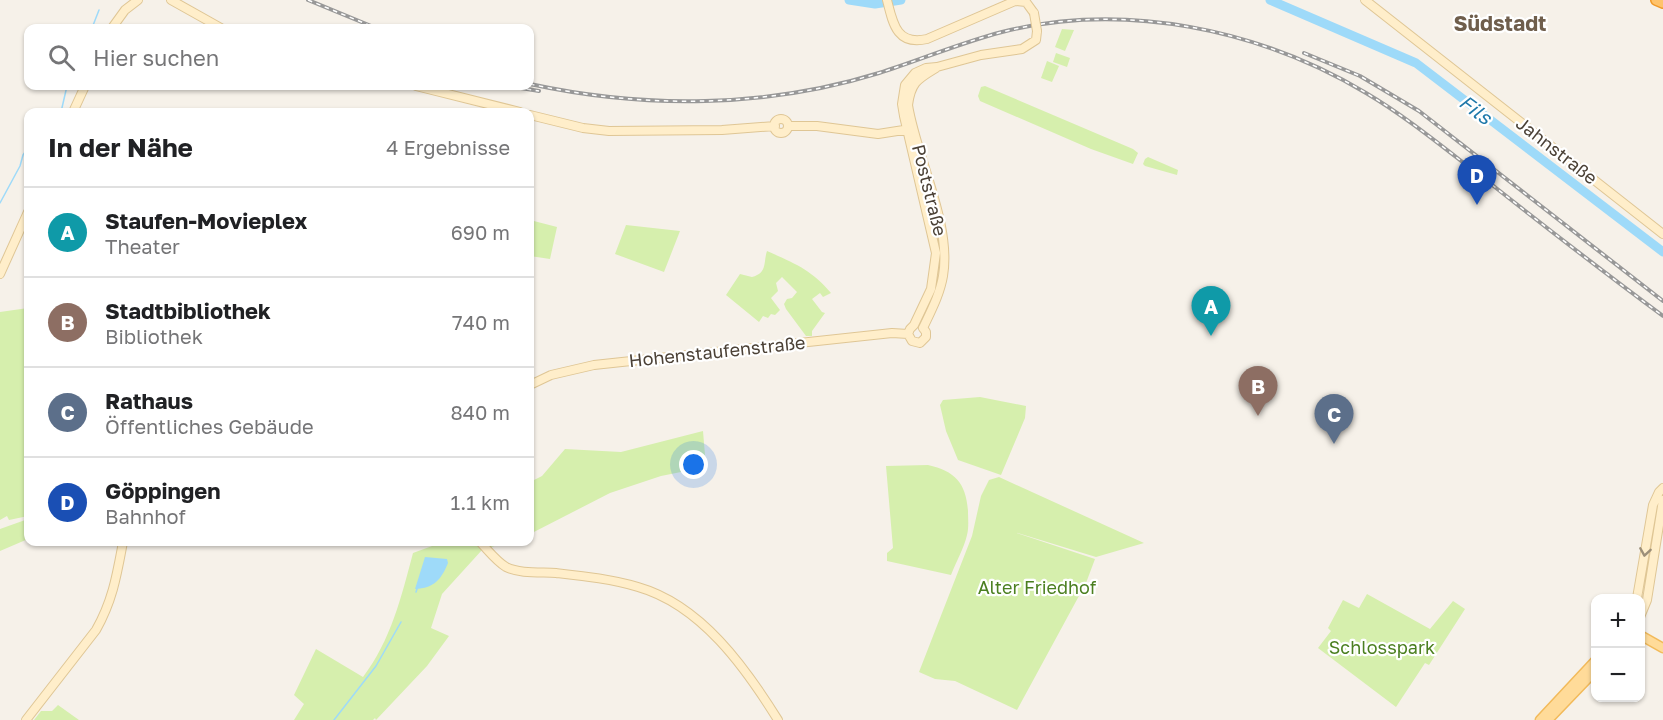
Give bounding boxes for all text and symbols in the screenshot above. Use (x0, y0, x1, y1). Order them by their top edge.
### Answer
district label: Südstadt (1453, 10, 1547, 36)
search box (24, 24, 534, 90)
icon: search (45, 41, 78, 74)
text: Hier suchen (93, 44, 219, 71)
water label: Fils (1455, 89, 1498, 130)
street label: Jahnstraße (1512, 111, 1602, 189)
text: In der Nähe (48, 132, 193, 163)
text: 4 Ergebnisse (386, 135, 510, 159)
street label: Poststraße (908, 142, 952, 238)
pin: D (1458, 156, 1496, 205)
text: Staufen-Movieplex (105, 207, 307, 234)
text: A (60, 220, 75, 244)
text: 690 m (451, 220, 510, 244)
text: Theater (105, 234, 180, 258)
pin: A (1192, 286, 1230, 336)
text: Stadtbibliothek (105, 297, 271, 324)
text: B (60, 310, 75, 334)
text: 740 m (452, 310, 510, 334)
text: Bibliothek (105, 324, 203, 348)
street label: Hohenstaufenstraße (628, 331, 806, 371)
pin: B (1238, 366, 1278, 416)
text: Rathaus (105, 387, 193, 414)
pin: C (1314, 394, 1354, 444)
text: C (60, 400, 75, 424)
text: 840 m (451, 400, 510, 424)
text: Öffentliches Gebäude (105, 414, 314, 438)
your location (679, 450, 708, 479)
text: Göppingen (105, 477, 221, 504)
text: D (60, 490, 75, 514)
text: 1.1 km (451, 490, 510, 514)
text: Bahnhof (105, 504, 186, 528)
one-way arrow (1640, 547, 1652, 557)
park label: Alter Friedhof (978, 576, 1097, 598)
map controls (1591, 594, 1645, 702)
button: + (1591, 594, 1645, 648)
park label: Schlosspark (1329, 636, 1435, 658)
button: − (1591, 648, 1645, 702)

